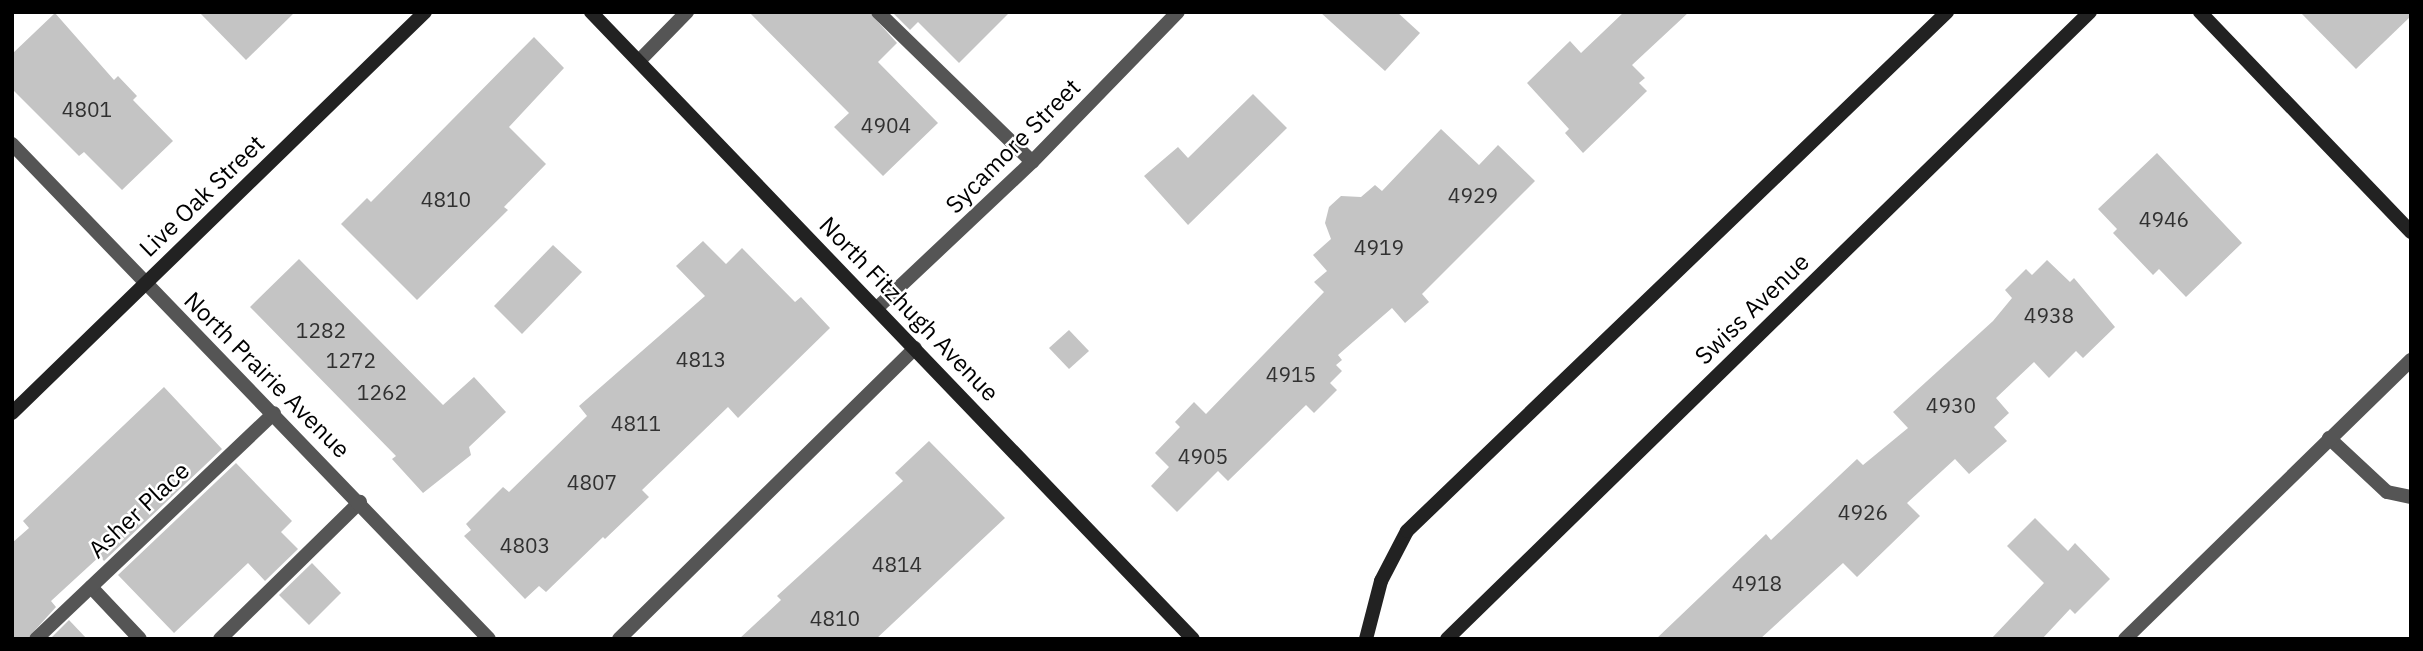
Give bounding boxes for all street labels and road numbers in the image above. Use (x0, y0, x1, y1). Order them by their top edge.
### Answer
street label: Sycamore Street (940, 73, 1086, 219)
street label: Live Oak Street (134, 129, 270, 263)
street label: North Fitzhugh Avenue (813, 211, 1005, 407)
street label: Swiss Avenue (1689, 247, 1815, 371)
street label: North Prairie Avenue (178, 286, 356, 464)
street label: Asher Place (83, 456, 195, 564)

